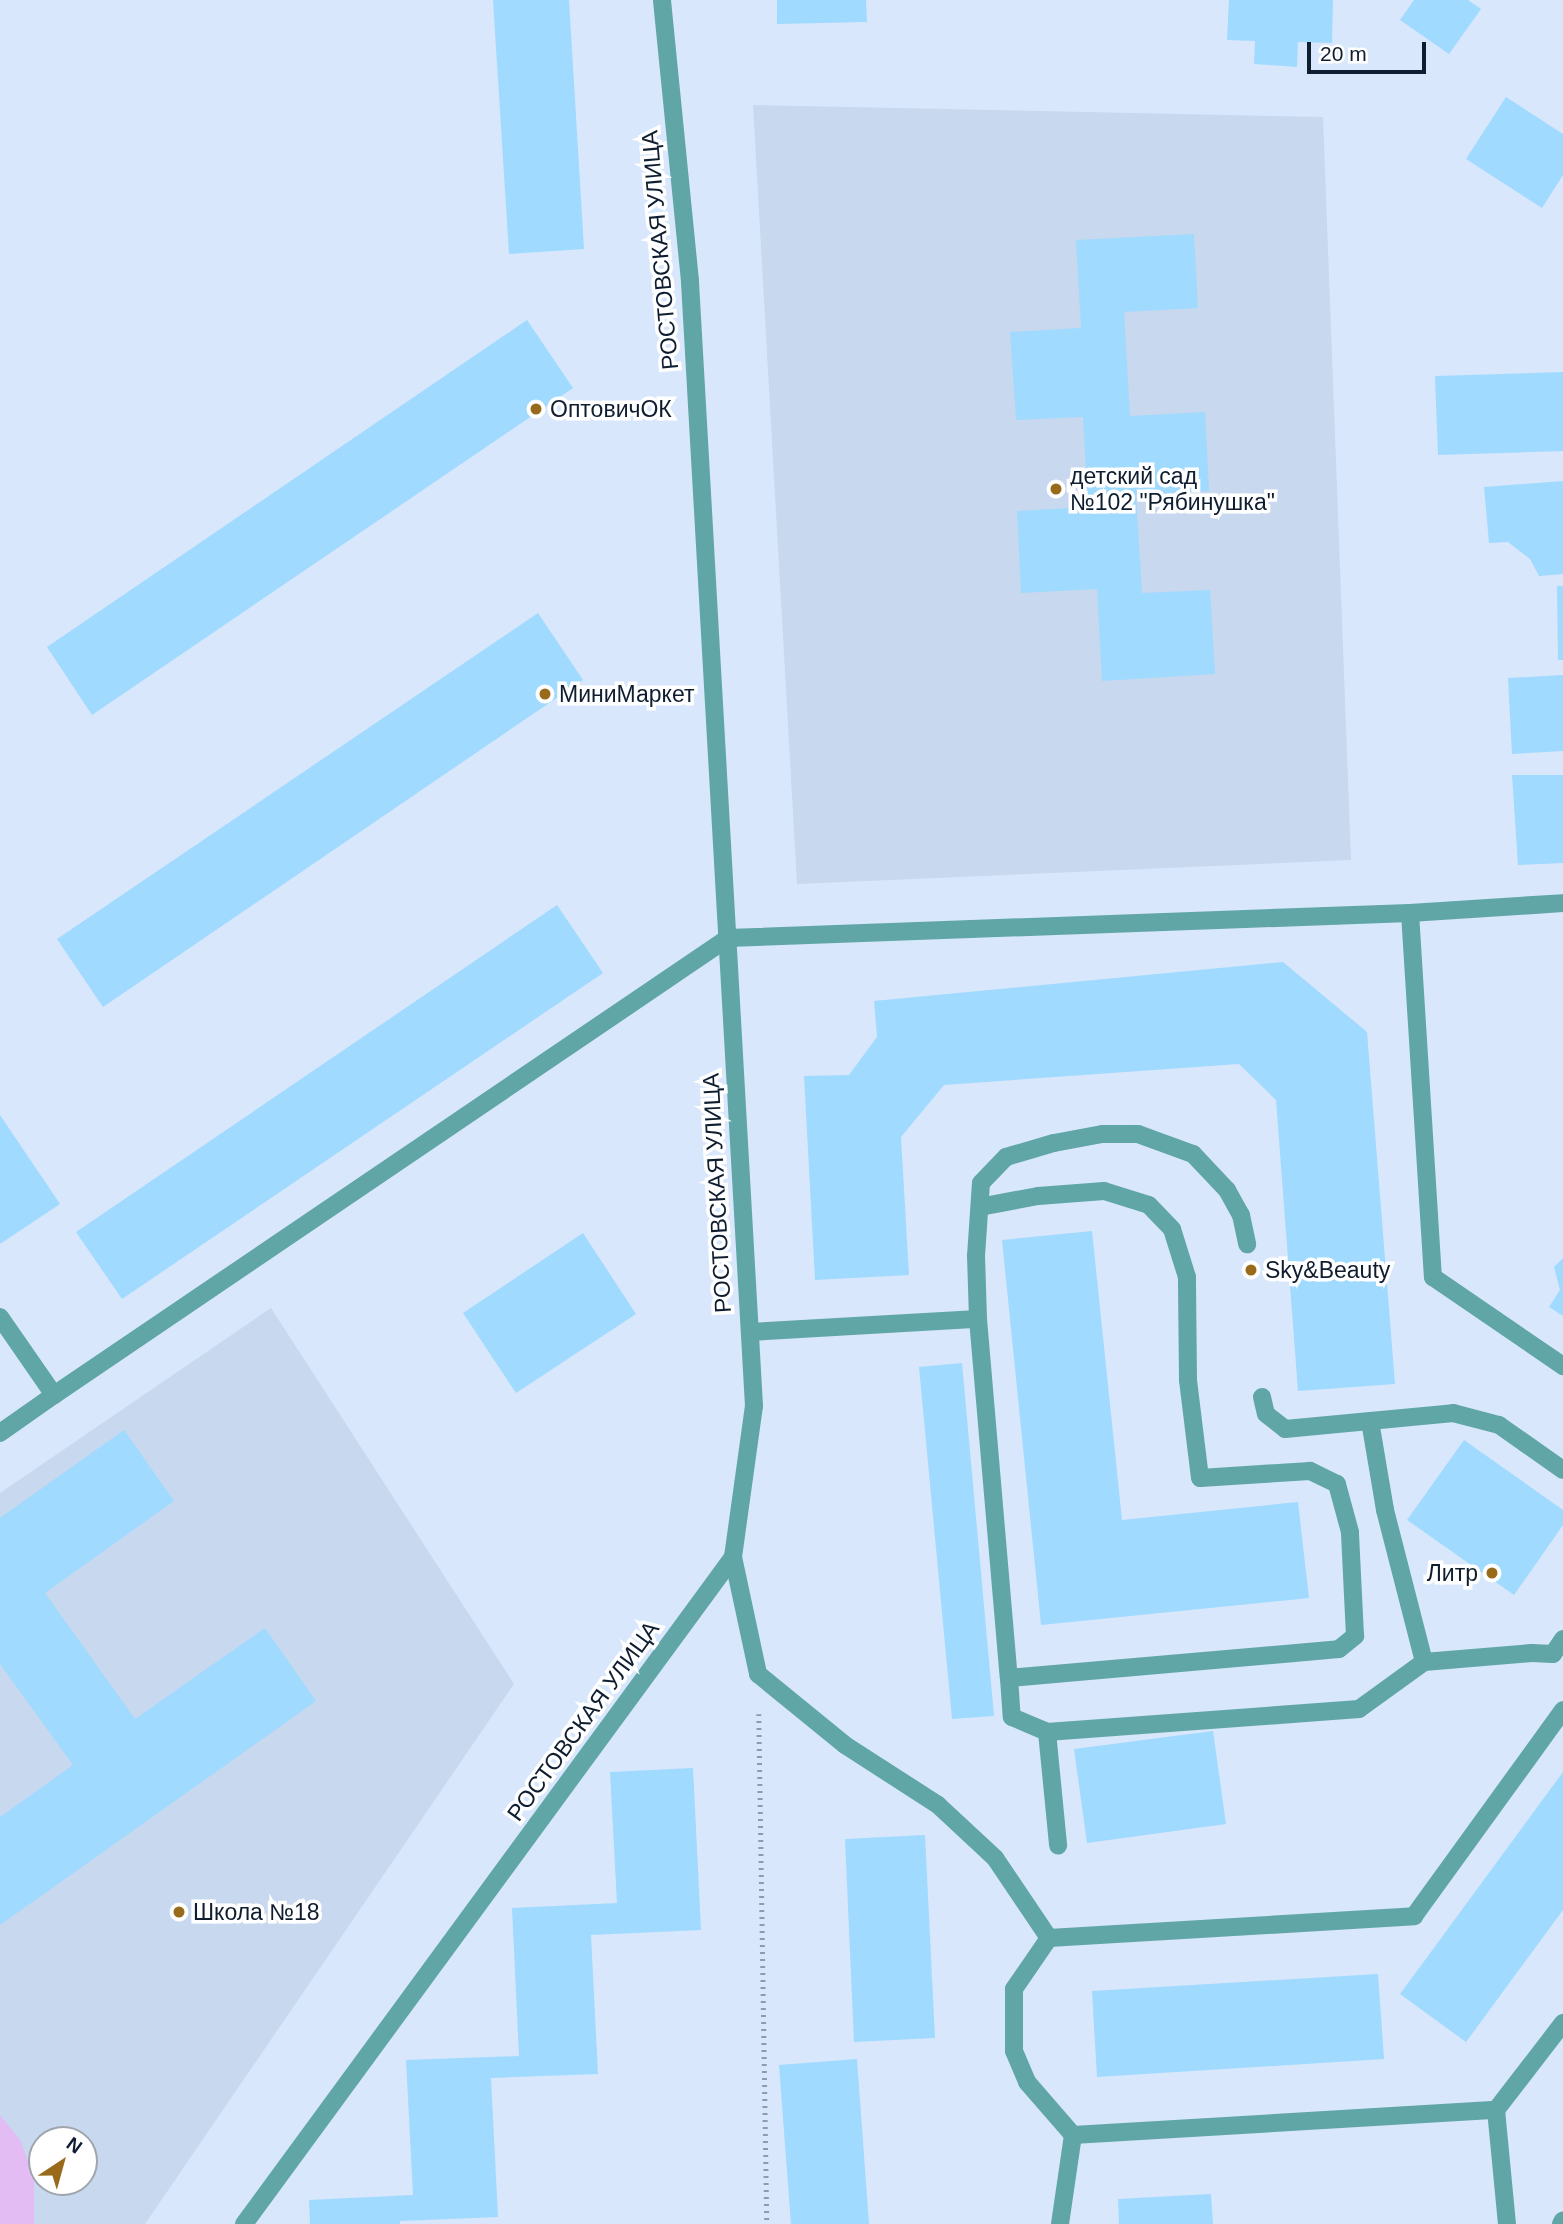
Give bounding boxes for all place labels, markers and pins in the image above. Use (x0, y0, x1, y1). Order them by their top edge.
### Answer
place label: ОптовичОК (550, 395, 672, 423)
marker: ОптовичОК (528, 401, 544, 417)
place label: детский сад №102 "Рябинушка" (1070, 462, 1275, 516)
marker: детский сад №102 "Рябинушка" (1048, 481, 1064, 497)
place label: МиниМаркет (559, 680, 694, 708)
marker: МиниМаркет (537, 686, 553, 702)
place label: Sky&Beauty (1265, 1256, 1390, 1284)
marker: Sky&Beauty (1243, 1262, 1259, 1278)
place label: Литр (1427, 1559, 1478, 1587)
marker: Литр (1484, 1565, 1500, 1581)
place label: Школа №18 (193, 1898, 320, 1926)
marker: Школа №18 (171, 1904, 187, 1920)

